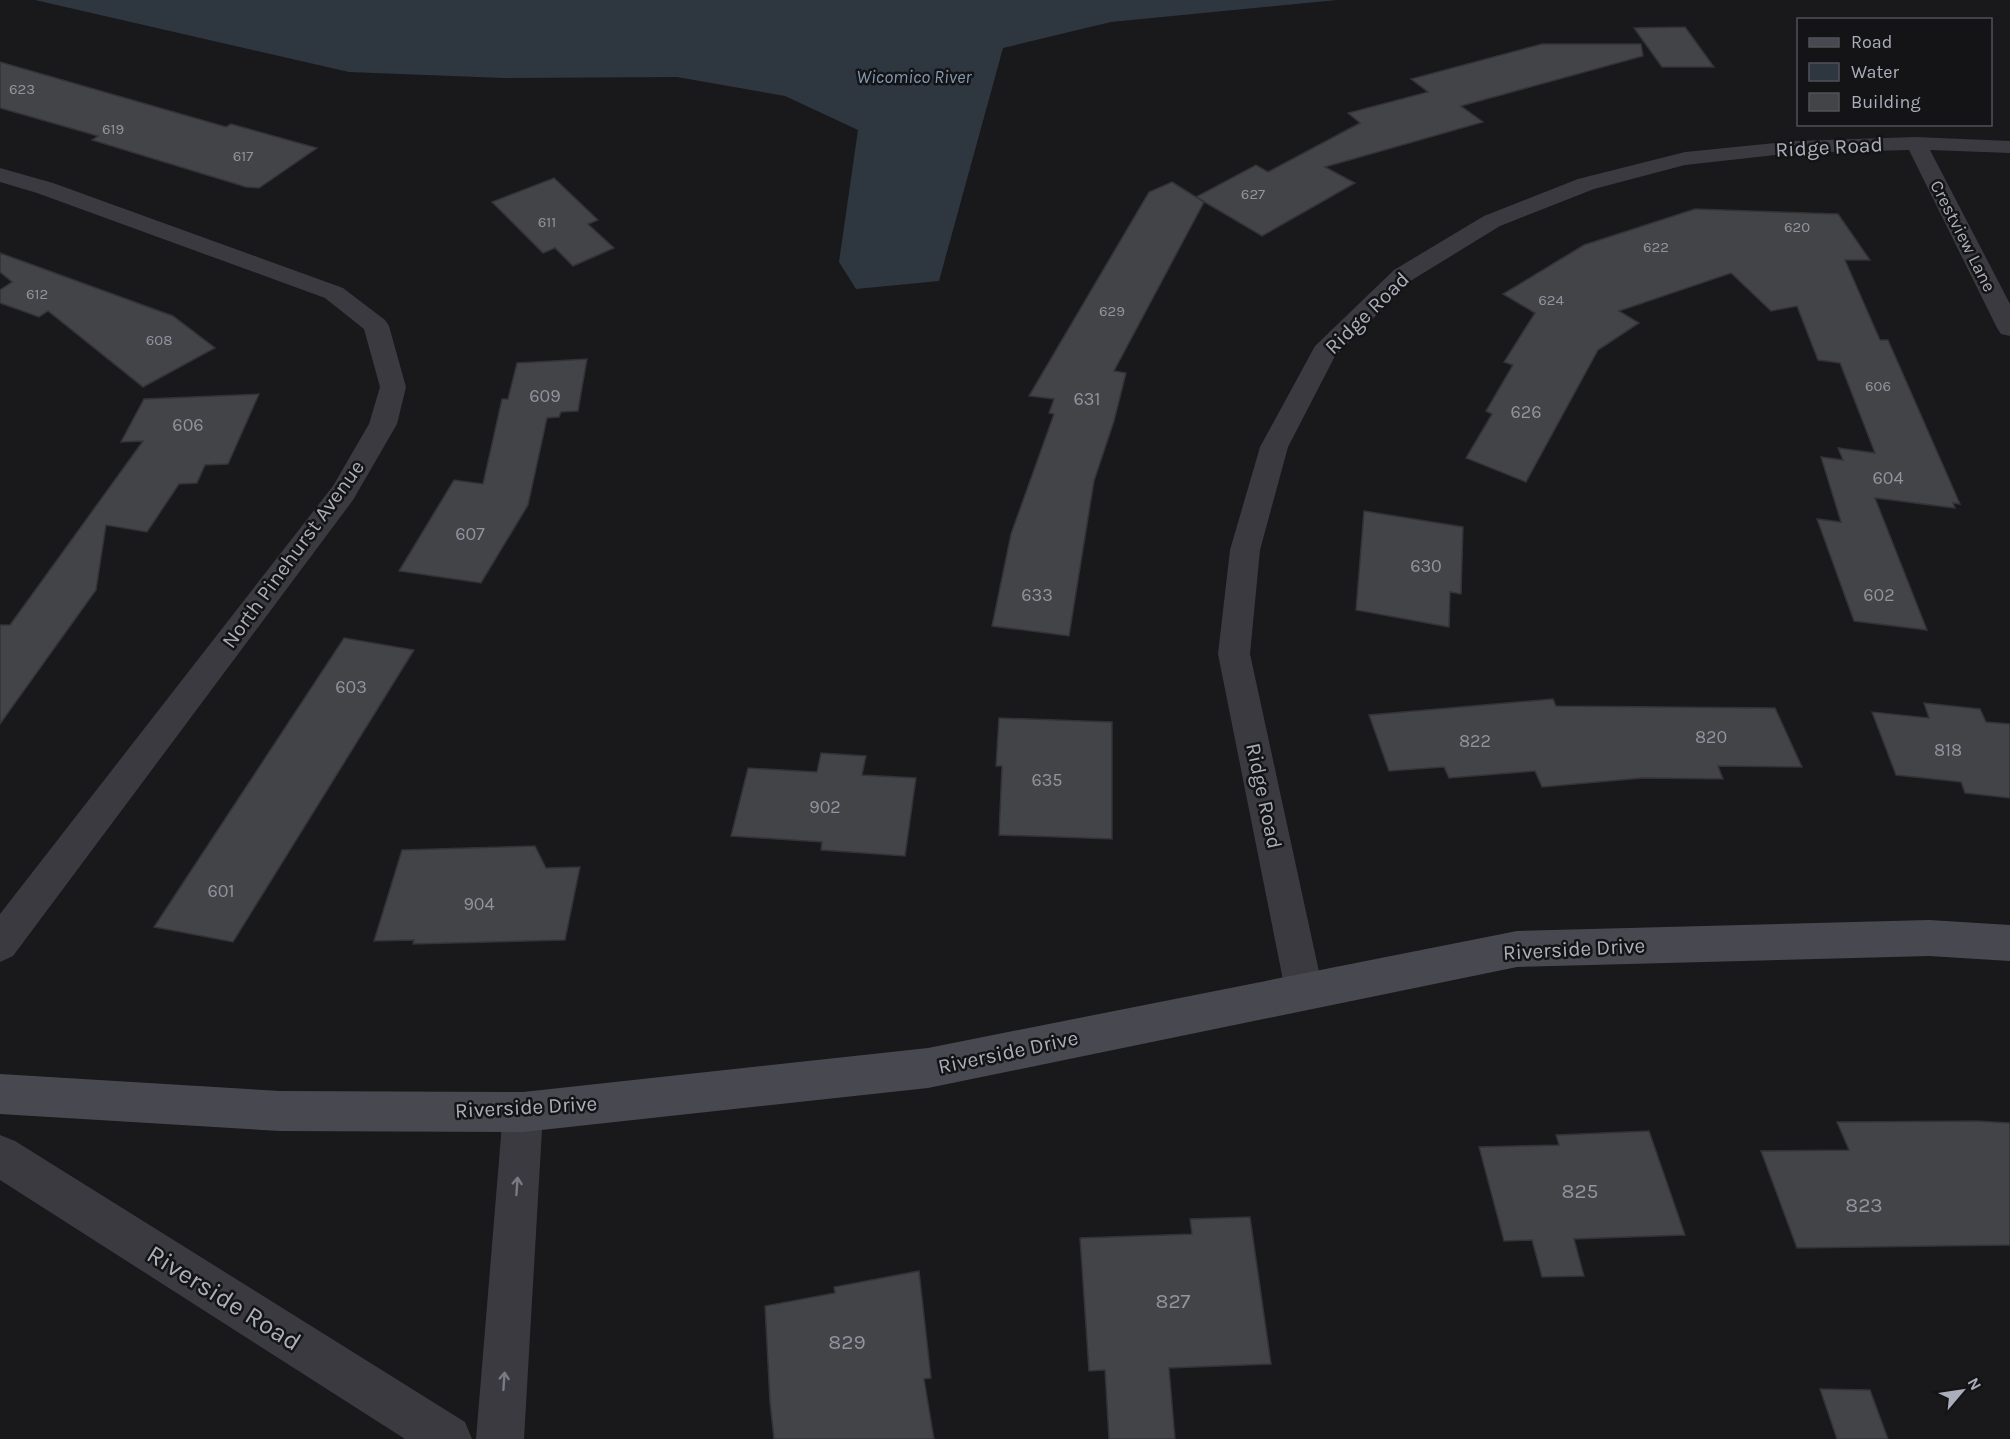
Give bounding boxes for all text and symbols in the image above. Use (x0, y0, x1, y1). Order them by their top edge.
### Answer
legend (1797, 18, 1992, 126)
text: Road (1851, 31, 1892, 53)
text: Water (1851, 61, 1899, 83)
water label: Wicomico River (857, 66, 972, 88)
house number: 623 (9, 80, 35, 98)
text: Building (1851, 91, 1921, 113)
house number: 619 (102, 120, 124, 138)
street label: Ridge Road (1775, 132, 1883, 162)
house number: 617 (233, 147, 253, 165)
street label: Crestview Lane (1925, 176, 2001, 296)
house number: 627 (1241, 185, 1265, 203)
house number: 611 (538, 213, 556, 231)
house number: 620 (1784, 218, 1810, 236)
house number: 622 (1643, 238, 1669, 256)
street label: Ridge Road (1320, 267, 1414, 359)
house number: 612 (26, 285, 48, 303)
house number: 624 (1538, 291, 1564, 309)
house number: 629 (1099, 302, 1125, 320)
house number: 608 (146, 331, 172, 349)
house number: 606 (1865, 377, 1891, 395)
house number: 609 (529, 385, 561, 407)
house number: 631 (1074, 388, 1100, 410)
house number: 626 (1510, 401, 1542, 423)
house number: 606 (172, 414, 204, 436)
street label: North Pinehurst Avenue (217, 455, 369, 653)
house number: 604 (1872, 467, 1904, 489)
house number: 607 (455, 523, 485, 545)
house number: 630 (1410, 555, 1442, 577)
house number: 633 (1021, 584, 1053, 606)
house number: 602 (1863, 584, 1895, 606)
house number: 603 (335, 676, 367, 698)
house number: 820 (1695, 726, 1727, 748)
house number: 822 (1459, 730, 1491, 752)
house number: 818 (1934, 739, 1962, 761)
street label: Ridge Road (1241, 741, 1287, 851)
house number: 635 (1031, 769, 1063, 791)
house number: 902 (809, 796, 841, 818)
house number: 601 (208, 880, 234, 902)
house number: 904 (463, 893, 495, 915)
street label: Riverside Drive (1502, 933, 1646, 965)
street label: Riverside Drive (936, 1025, 1080, 1079)
street label: Riverside Drive (454, 1091, 598, 1123)
one-way arrow (512, 1177, 523, 1197)
house number: 825 (1562, 1179, 1598, 1203)
house number: 823 (1845, 1193, 1883, 1217)
street label: Riverside Road (141, 1238, 307, 1358)
house number: 827 (1156, 1289, 1191, 1313)
house number: 829 (828, 1330, 866, 1354)
north arrow (1932, 1361, 1992, 1421)
one-way arrow (498, 1371, 509, 1391)
text: N (1964, 1374, 1986, 1394)

